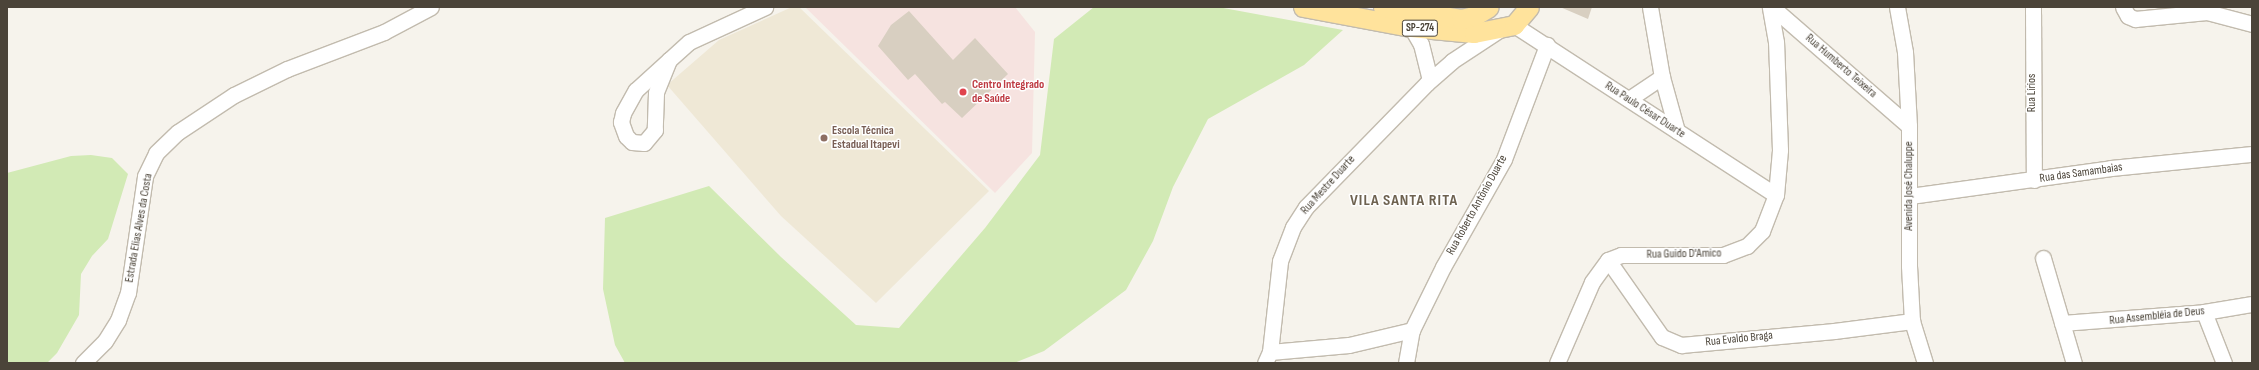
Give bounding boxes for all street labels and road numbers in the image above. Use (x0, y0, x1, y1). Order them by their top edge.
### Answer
road number: SP-274 (1401, 19, 1439, 37)
street label: Rua Humberto Teixeira (1802, 31, 1880, 101)
street label: Rua Lírios (2025, 74, 2039, 112)
street label: Rua Paulo César Duarte (1602, 79, 1688, 141)
street label: Avenida José Chaluppe (1902, 141, 1916, 231)
street label: Rua Mestre Duarte (1298, 152, 1358, 218)
street label: Rua Roberto Antônio Duarte (1444, 152, 1510, 258)
street label: Rua das Samambaias (2039, 160, 2123, 186)
street label: Estrada Elias Alves da Costa (122, 172, 156, 284)
street label: Rua Guido D'Amico (1646, 246, 1722, 262)
street label: Rua Assembléia de Deus (2109, 304, 2205, 328)
street label: Rua Evaldo Braga (1705, 328, 1773, 350)

